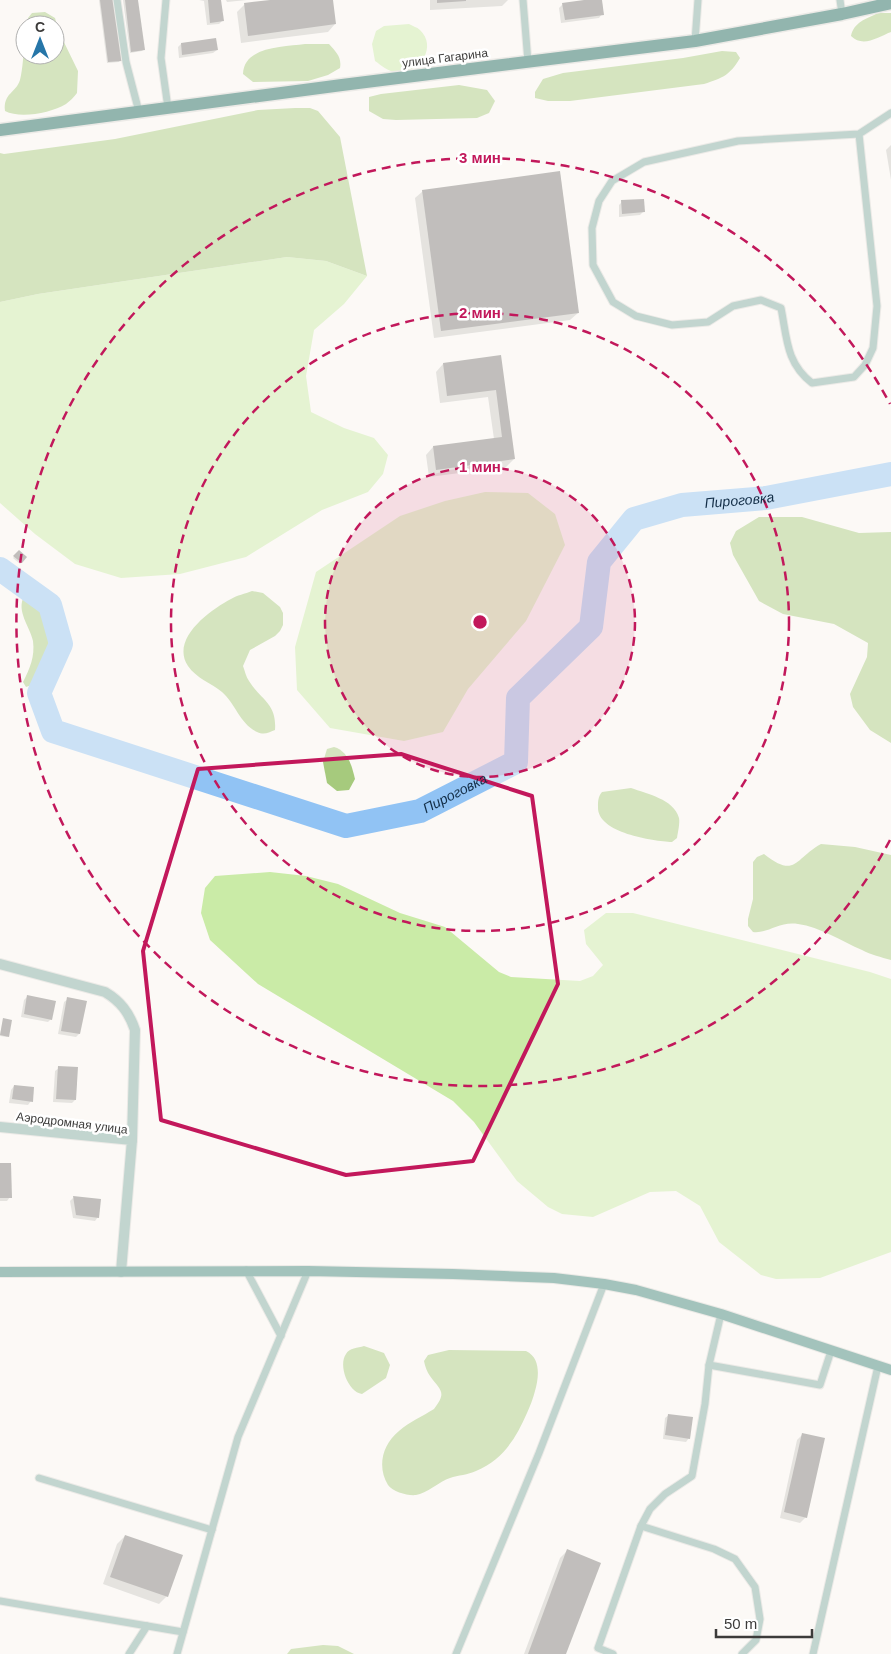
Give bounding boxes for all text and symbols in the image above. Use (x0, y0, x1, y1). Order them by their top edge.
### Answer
north arrow (15, 15, 65, 65)
text: С (35, 19, 45, 35)
street label: улица Гагарина (401, 46, 489, 70)
text: 3 мин (459, 149, 501, 166)
text: 2 мин (459, 304, 501, 321)
text: 1 мин (459, 458, 501, 475)
water label: Пироговка (704, 489, 776, 511)
centre of rings (471, 613, 489, 631)
water label: Пироговка (420, 770, 490, 816)
street label: Аэродромная улица (15, 1109, 129, 1137)
scale bar (716, 1606, 812, 1638)
text: 50 m (724, 1615, 757, 1632)

